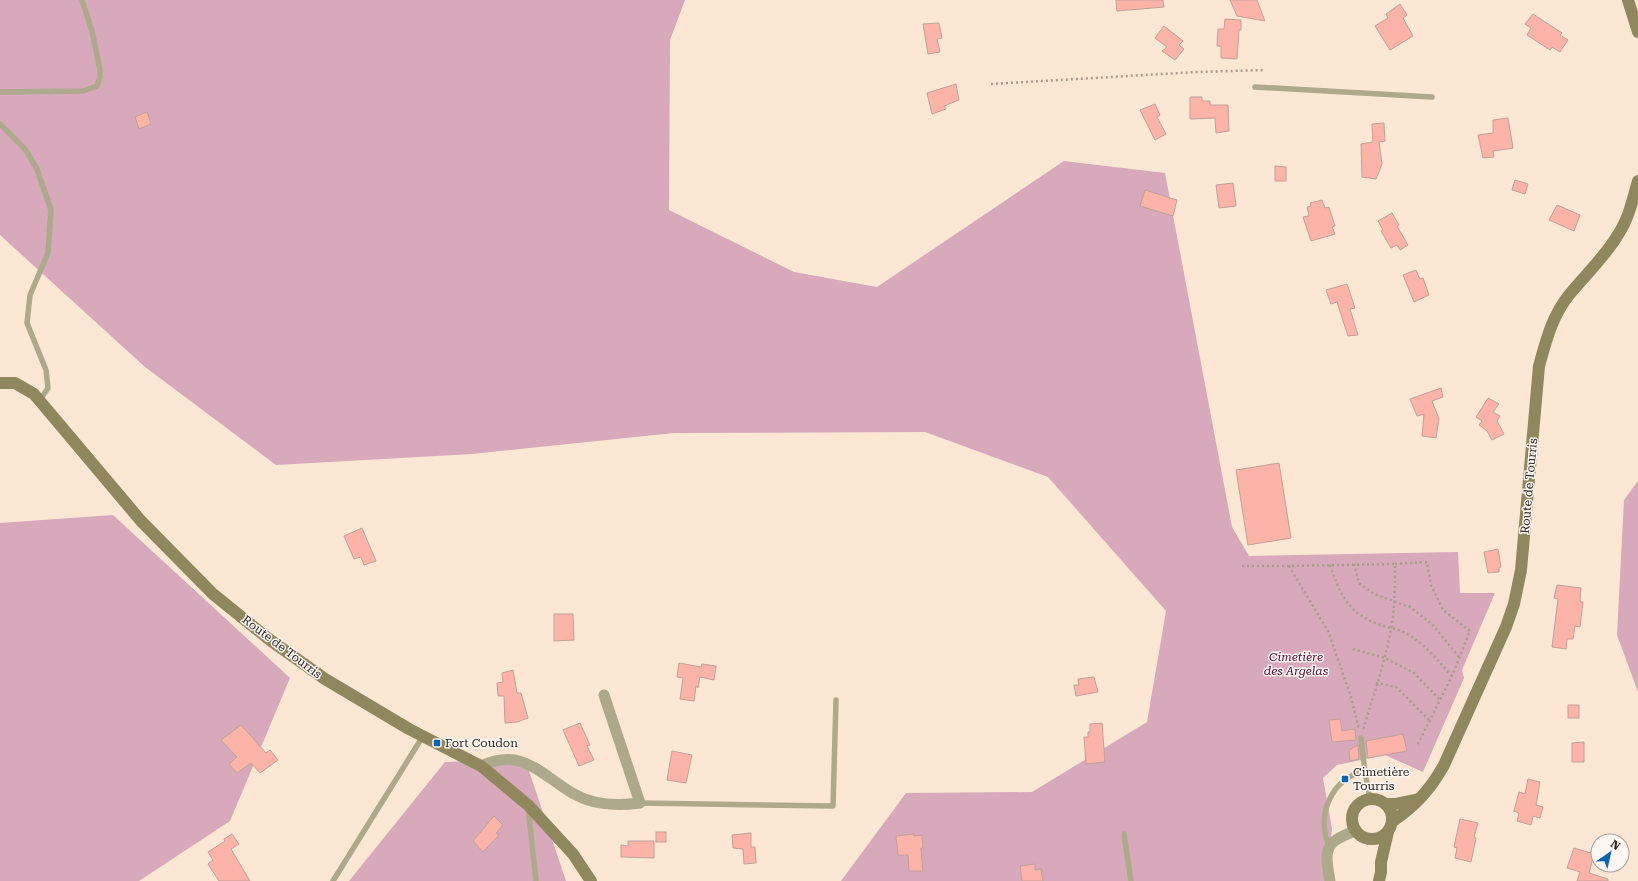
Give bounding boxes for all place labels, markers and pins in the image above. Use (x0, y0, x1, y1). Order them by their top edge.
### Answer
place label: Fort Coudon (445, 736, 518, 750)
marker: Fort Coudon (432, 738, 442, 748)
place label: Cimetière Tourris (1353, 765, 1410, 793)
marker: Cimetière Tourris (1340, 774, 1350, 784)

